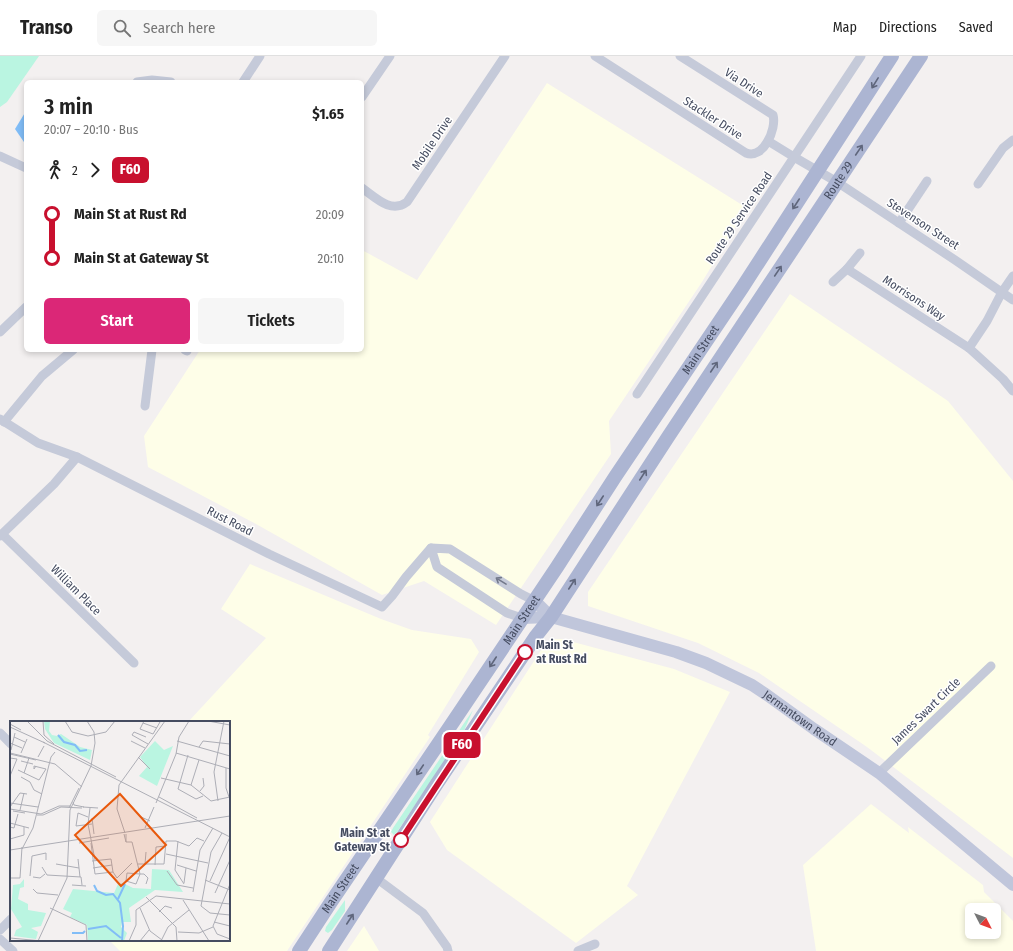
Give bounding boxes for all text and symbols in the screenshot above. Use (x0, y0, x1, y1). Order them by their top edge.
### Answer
search box (97, 10, 377, 46)
text: Transo (20, 16, 73, 39)
icon: search (111, 17, 133, 39)
text: Search here (143, 19, 215, 37)
text: Map (833, 19, 857, 36)
text: Directions (879, 19, 937, 36)
text: Saved (959, 19, 993, 36)
street label: Via Drive (722, 65, 766, 101)
one-way arrow (871, 77, 879, 88)
text: 3 min (44, 93, 93, 120)
street label: Stackler Drive (681, 94, 745, 142)
text: $1.65 (312, 105, 344, 123)
street label: Mobile Drive (409, 114, 455, 172)
text: 20:07 – 20:10 · Bus (44, 122, 138, 137)
one-way arrow (855, 145, 863, 156)
icon: walk (44, 159, 66, 181)
icon: forward (84, 159, 106, 181)
street label: Route 29 (821, 159, 856, 202)
text: F60 (120, 161, 141, 178)
text: 2 (72, 163, 78, 178)
street label: Route 29 Service Road (703, 169, 775, 267)
street label: Stevenson Street (884, 195, 962, 253)
one-way arrow (792, 198, 801, 209)
text: Main St at Rust Rd (74, 205, 187, 223)
text: 20:09 (316, 207, 344, 222)
text: Main St at Gateway St (74, 249, 209, 267)
text: 20:10 (317, 251, 344, 266)
one-way arrow (774, 266, 782, 277)
street label: Morrisons Way (880, 273, 948, 324)
button: Start (44, 298, 190, 344)
button: Tickets (198, 298, 344, 344)
street label: Main Street (679, 322, 722, 377)
one-way arrow (710, 361, 719, 372)
one-way arrow (639, 470, 647, 481)
one-way arrow (595, 495, 604, 506)
street label: Rust Road (205, 504, 255, 538)
street label: William Place (48, 562, 104, 618)
one-way arrow (496, 577, 507, 585)
one-way arrow (568, 579, 576, 590)
street label: Main Street (500, 593, 543, 647)
place label: Main St at Rust Rd (536, 638, 587, 666)
marker: Main St at Rust Rd (517, 644, 533, 660)
one-way arrow (489, 657, 497, 668)
street label: James Swart Circle (889, 675, 963, 747)
street label: Jermantown Road (760, 687, 839, 749)
inset map (10, 721, 230, 941)
line badge: F60 (439, 732, 485, 758)
text: F60 (452, 736, 472, 753)
one-way arrow (416, 765, 425, 776)
place label: Main St at Gateway St (334, 826, 391, 854)
marker: Main St at Gateway St (393, 832, 409, 848)
street label: Main Street (319, 861, 362, 916)
north arrow (965, 903, 1001, 939)
map controls (965, 903, 1001, 939)
one-way arrow (346, 914, 354, 925)

